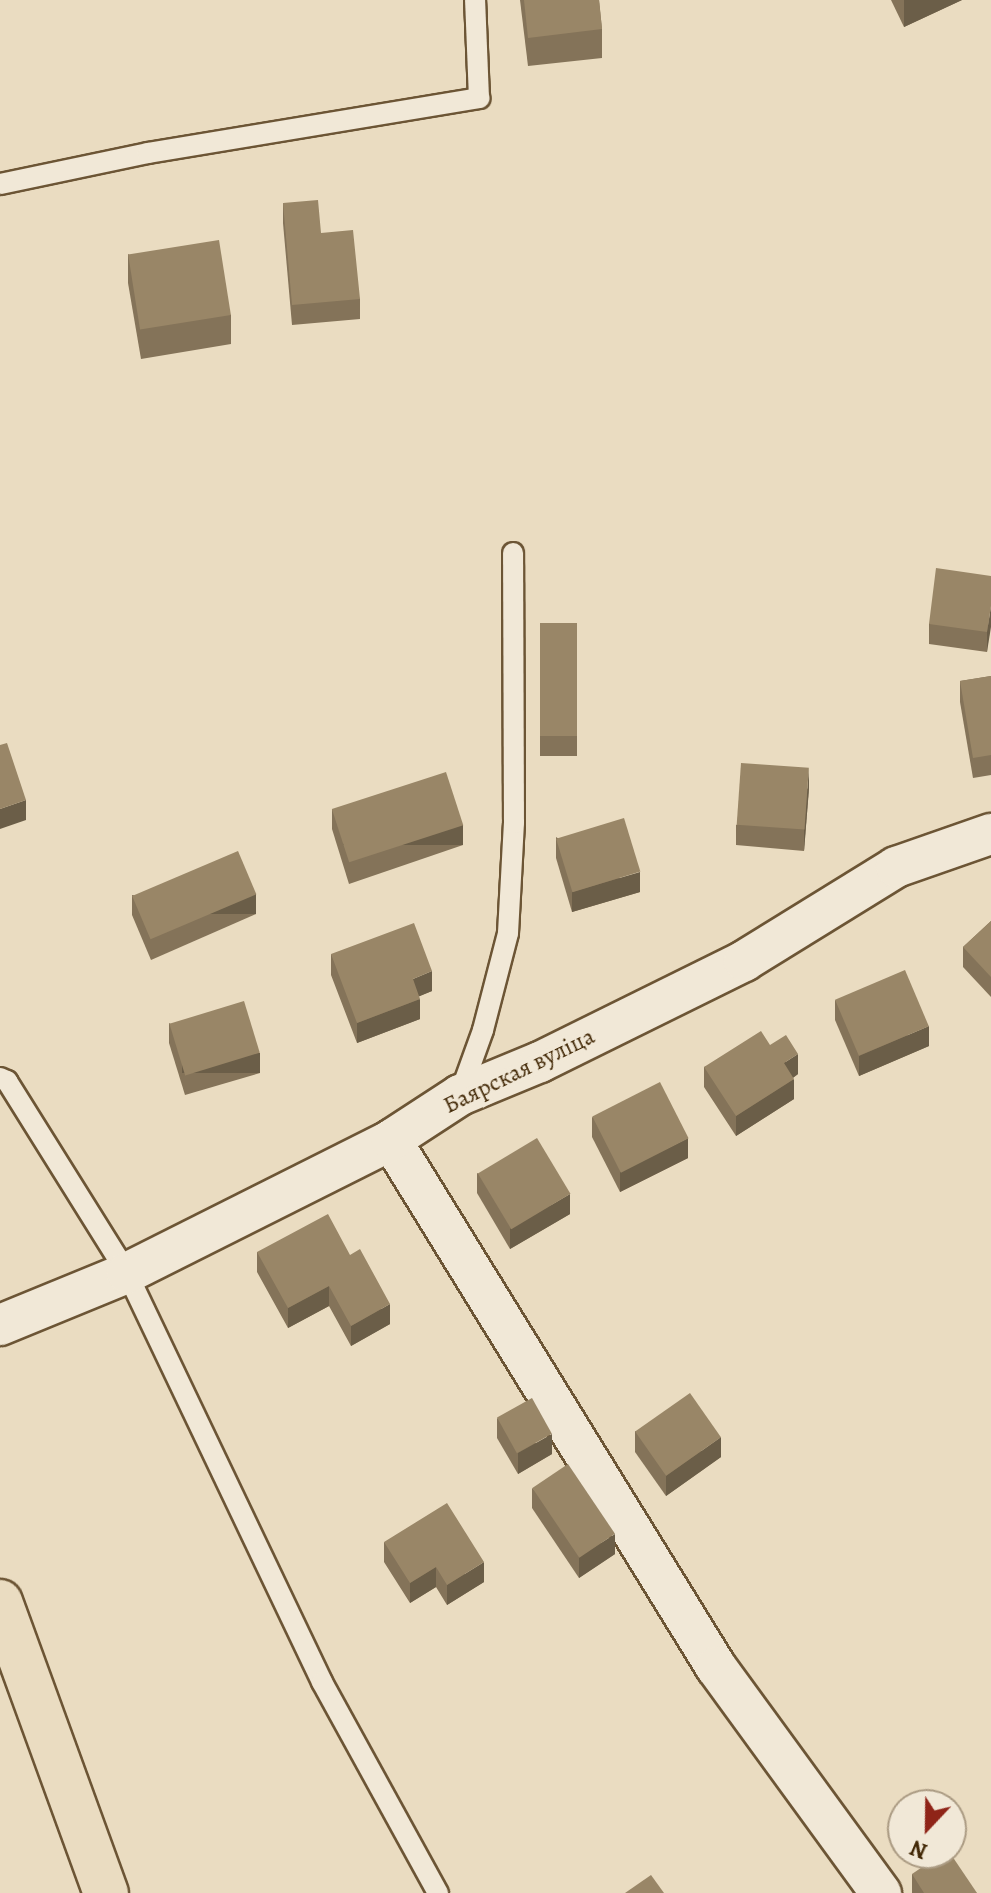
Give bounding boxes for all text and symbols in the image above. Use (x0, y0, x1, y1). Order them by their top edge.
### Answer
street label: Баярская вуліца (439, 1022, 599, 1120)
north arrow (887, 1789, 967, 1869)
text: N (906, 1832, 932, 1866)

